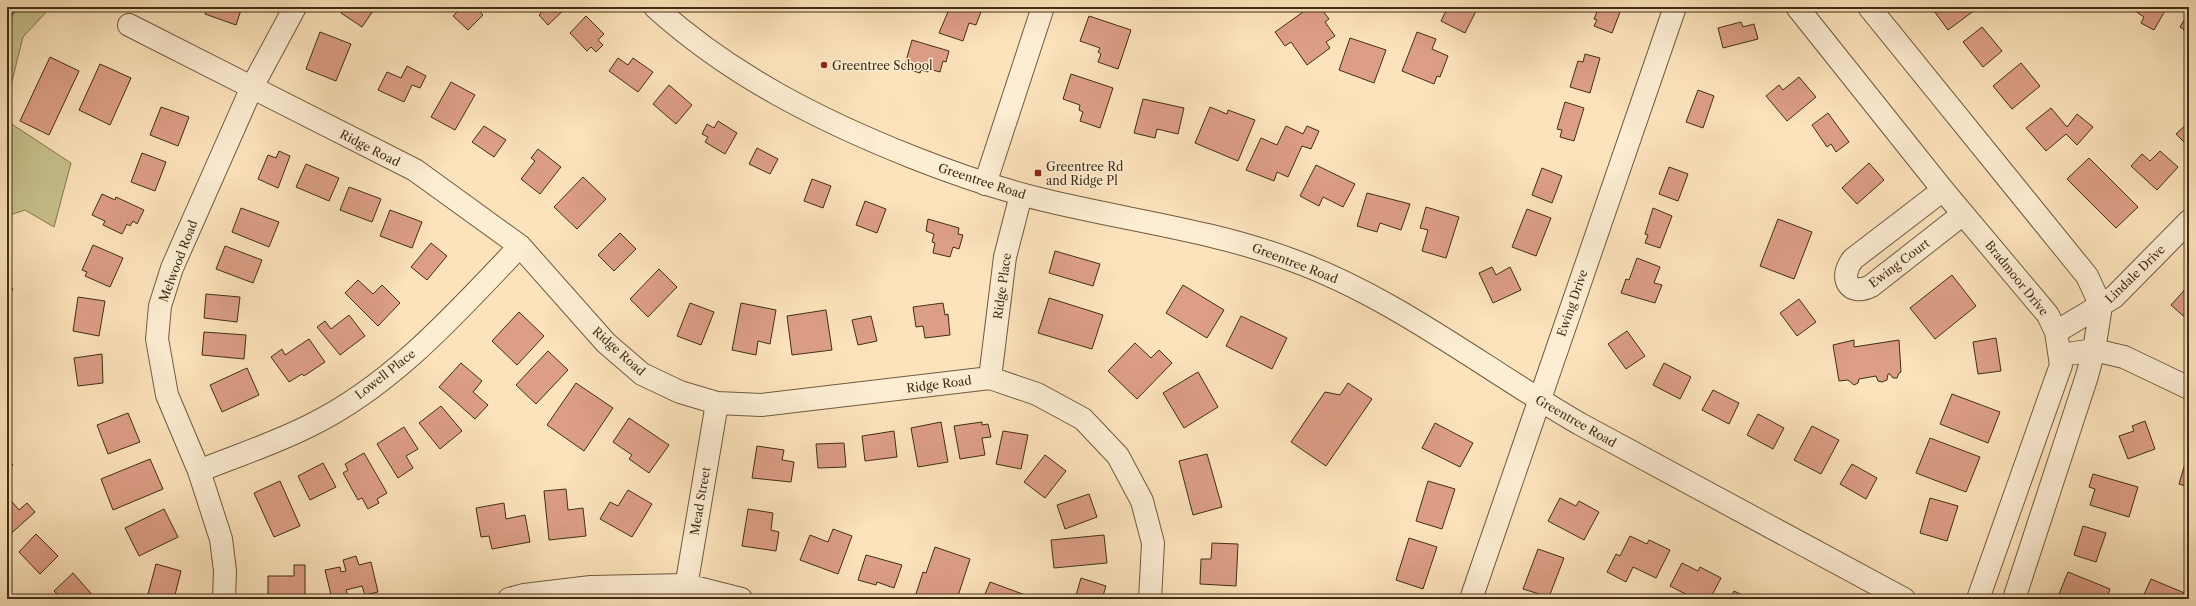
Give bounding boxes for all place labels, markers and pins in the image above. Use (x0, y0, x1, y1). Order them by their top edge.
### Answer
place label: Greentree School (832, 58, 933, 73)
marker: Greentree School (819, 60, 829, 70)
place label: Greentree Rd and Ridge Pl (1046, 159, 1124, 188)
marker: Greentree Rd and Ridge Pl (1033, 168, 1043, 178)

